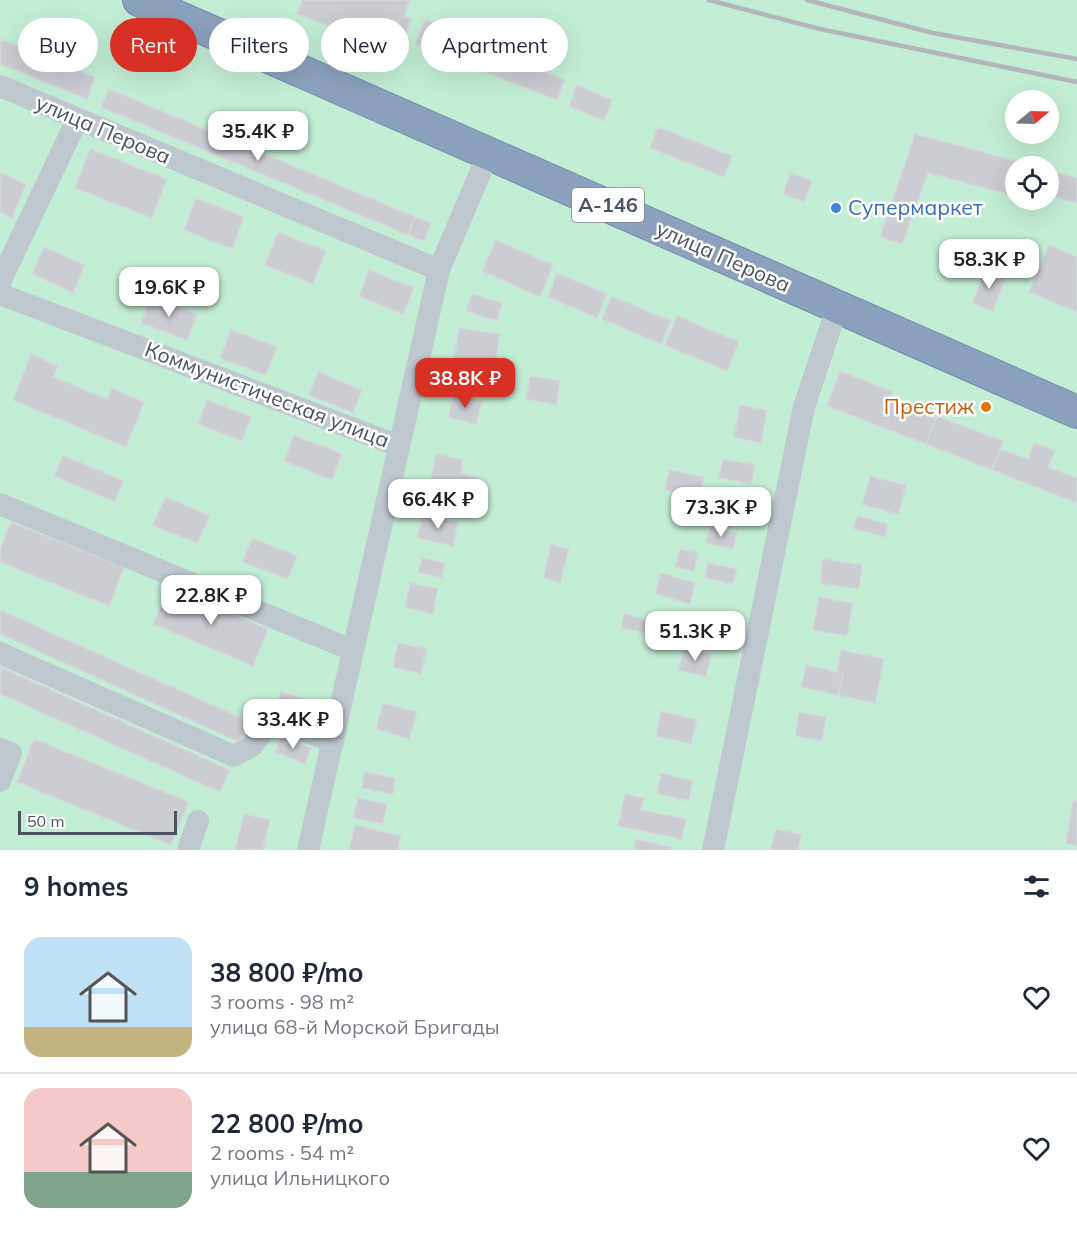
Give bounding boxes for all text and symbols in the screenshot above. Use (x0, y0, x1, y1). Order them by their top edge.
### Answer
chip: Buy (18, 18, 98, 72)
chip: Rent (110, 18, 197, 72)
chip: Filters (209, 18, 309, 72)
chip: New (321, 18, 409, 72)
chip: Apartment (421, 18, 568, 72)
street label: улица Перова (32, 89, 175, 169)
north arrow (1005, 90, 1059, 144)
map controls (1005, 90, 1059, 210)
pin: 35.4K ₽ (203, 111, 313, 162)
text: 35.4K ₽ (222, 118, 294, 143)
button: locate (1005, 156, 1059, 210)
road number: А-146 (572, 188, 644, 222)
place label: Супермаркет (848, 194, 983, 220)
marker: Супермаркет (829, 201, 843, 215)
street label: улица Перова (652, 215, 794, 297)
pin: 58.3K ₽ (934, 239, 1044, 290)
text: 58.3K ₽ (953, 246, 1025, 271)
pin: 19.6K ₽ (114, 267, 224, 318)
text: 19.6K ₽ (133, 274, 205, 299)
street label: Коммунистическая улица (142, 335, 393, 453)
pin: 38.8K ₽ (410, 358, 520, 409)
text: 38.8K ₽ (429, 365, 501, 390)
place label: Престиж (884, 393, 974, 419)
marker: Престиж (979, 400, 993, 414)
pin: 66.4K ₽ (383, 479, 493, 530)
text: 66.4K ₽ (402, 486, 474, 511)
pin: 73.3K ₽ (666, 487, 776, 538)
text: 73.3K ₽ (685, 494, 757, 519)
pin: 22.8K ₽ (156, 575, 266, 626)
text: 22.8K ₽ (175, 582, 247, 607)
pin: 51.3K ₽ (640, 611, 750, 662)
text: 51.3K ₽ (659, 618, 731, 643)
pin: 33.4K ₽ (238, 699, 348, 750)
text: 33.4K ₽ (257, 706, 329, 731)
scale bar (18, 808, 177, 836)
text: 50 m (27, 811, 64, 831)
text: 9 homes (24, 870, 128, 903)
icon: filters (1020, 870, 1053, 903)
text: 38 800 ₽/mo (210, 956, 363, 989)
icon: home (72, 961, 144, 1033)
icon: heart (1020, 981, 1053, 1014)
text: 3 rooms · 98 m² (210, 989, 354, 1014)
text: улица 68-й Морской Бригады (210, 1014, 500, 1039)
text: 22 800 ₽/mo (210, 1107, 363, 1140)
icon: home (72, 1112, 144, 1184)
icon: heart (1020, 1132, 1053, 1165)
text: 2 rooms · 54 m² (210, 1140, 354, 1165)
text: улица Ильницкого (210, 1165, 390, 1190)

